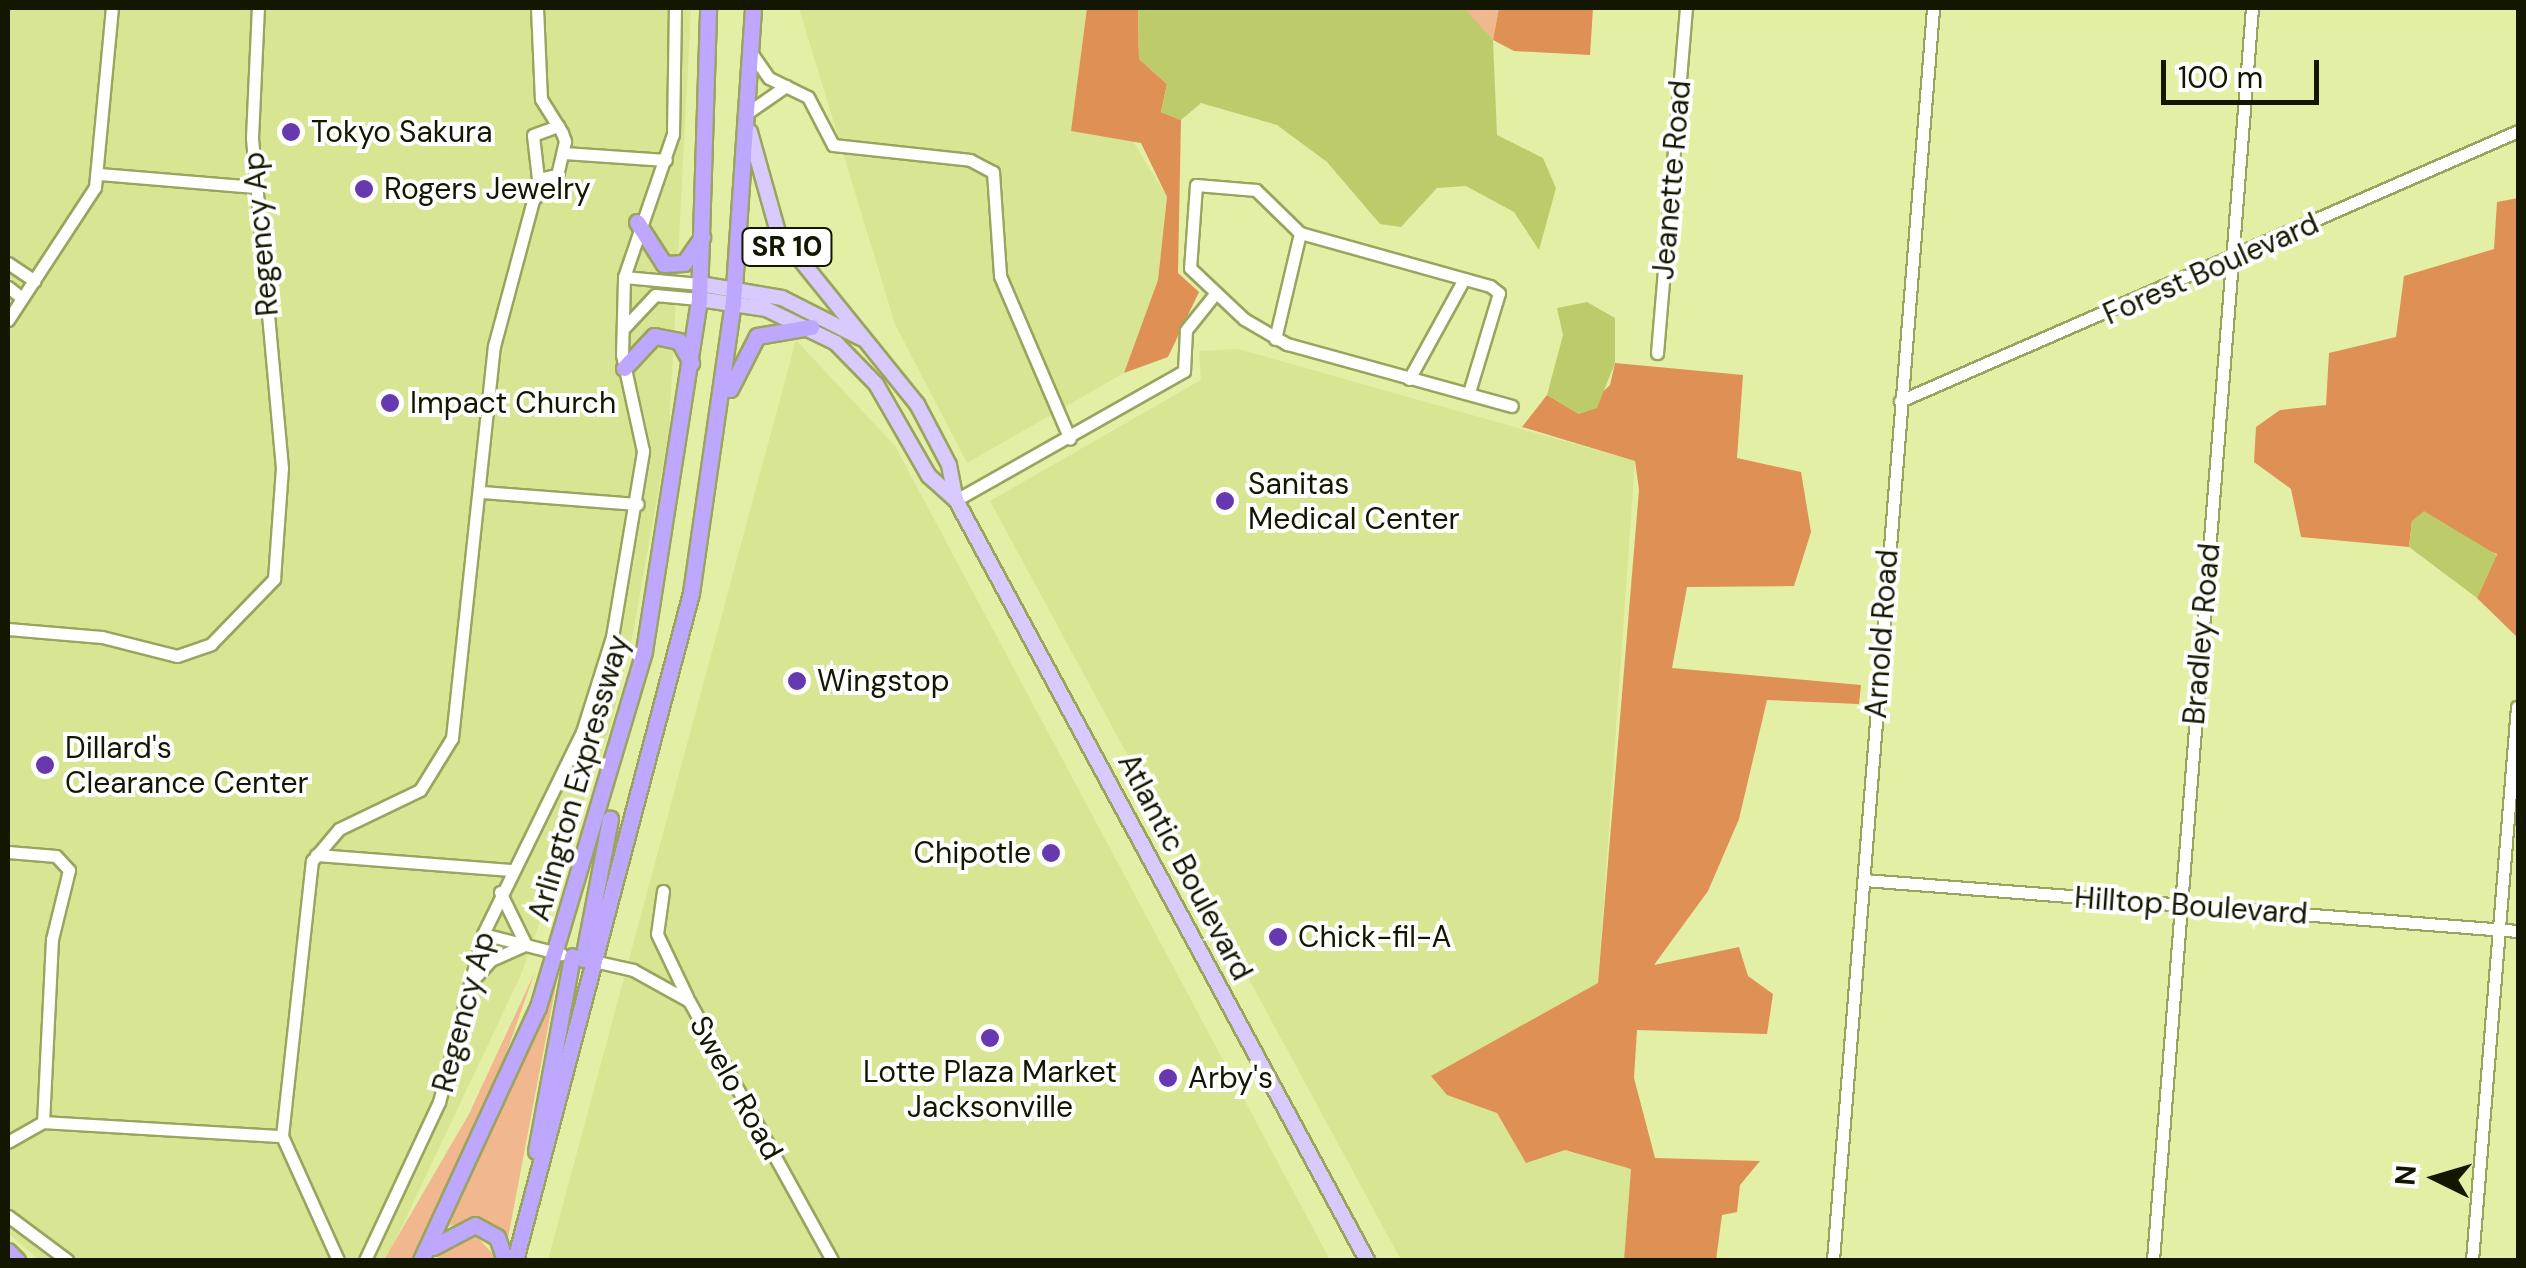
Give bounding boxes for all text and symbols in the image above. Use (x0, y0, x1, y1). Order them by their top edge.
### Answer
scale bar (2166, 40, 2324, 102)
text: 100 m (2178, 58, 2263, 97)
street label: Jeanette Road (1645, 79, 1699, 281)
place label: Tokyo Sakura (311, 114, 493, 150)
marker: Tokyo Sakura (280, 121, 302, 143)
street label: Regency Ap (236, 150, 286, 318)
place label: Rogers Jewelry (384, 171, 591, 207)
marker: Rogers Jewelry (353, 178, 375, 200)
street label: Forest Boulevard (2098, 205, 2324, 333)
road number: SR 10 (740, 224, 834, 270)
place label: Impact Church (410, 385, 616, 421)
marker: Impact Church (379, 392, 401, 414)
place label: Sanitas Medical Center (1248, 466, 1460, 536)
marker: Sanitas Medical Center (1212, 488, 1238, 514)
street label: Bradley Road (2176, 542, 2228, 726)
street label: Arnold Road (1858, 548, 1906, 720)
street label: Arlington Expressway (521, 631, 637, 925)
place label: Wingstop (817, 663, 950, 699)
marker: Wingstop (786, 670, 808, 692)
place label: Dillard's Clearance Center (65, 730, 309, 800)
street label: Atlantic Boulevard (1110, 747, 1260, 987)
marker: Dillard's Clearance Center (34, 754, 56, 776)
place label: Chipotle (914, 835, 1031, 871)
marker: Chipotle (1040, 842, 1062, 864)
street label: Hilltop Boulevard (2073, 880, 2309, 932)
place label: Chick-fil-A (1298, 919, 1451, 955)
marker: Chick-fil-A (1267, 926, 1289, 948)
street label: Regency Ap (425, 928, 503, 1096)
street label: Swelo Road (682, 1010, 790, 1166)
marker: Lotte Plaza Market Jacksonville (979, 1027, 1001, 1049)
place label: Lotte Plaza Market Jacksonville (863, 1054, 1117, 1124)
place label: Arby's (1188, 1060, 1273, 1096)
marker: Arby's (1157, 1067, 1179, 1089)
north arrow (2386, 1128, 2486, 1228)
text: N (2386, 1164, 2425, 1187)

